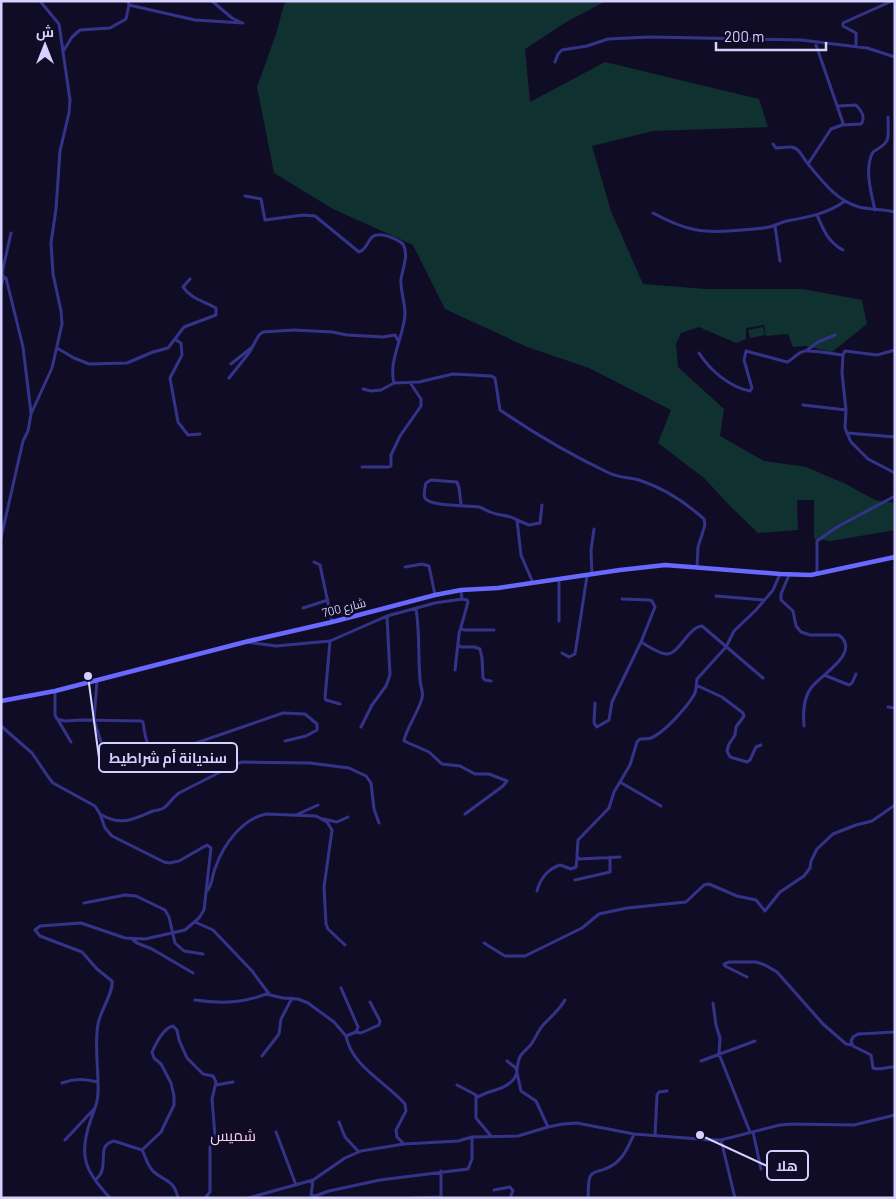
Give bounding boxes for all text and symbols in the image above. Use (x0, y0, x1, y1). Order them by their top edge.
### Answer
north arrow (20, 20, 70, 70)
scale bar (716, 20, 826, 52)
text: ش (36, 23, 54, 41)
text: 200 m (724, 27, 764, 45)
street label: شارع 700 (320, 595, 368, 621)
callout: سنديانة أم شراطيط (99, 743, 237, 772)
text: سنديانة أم شراطيط (109, 749, 227, 768)
district label: شميس (210, 1126, 256, 1146)
callout: هلا (767, 1151, 808, 1180)
text: هلا (776, 1157, 798, 1174)

